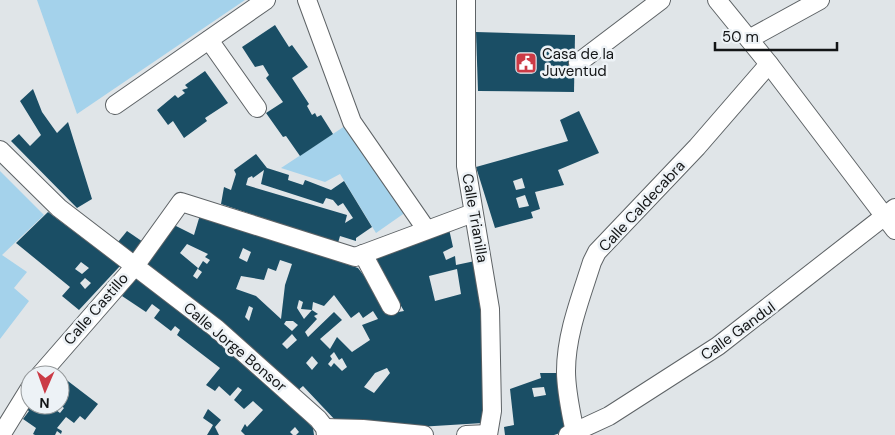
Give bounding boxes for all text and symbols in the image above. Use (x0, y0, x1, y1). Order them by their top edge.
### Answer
scale bar (715, 20, 838, 52)
text: 50 m (722, 27, 759, 47)
place label: Casa de la Juventud (542, 44, 614, 81)
public building icon: Casa de la Juventud (514, 51, 538, 75)
street label: Calle Caldecabra (594, 156, 690, 256)
street label: Calle Trianilla (457, 172, 493, 264)
street label: Calle Castillo (59, 269, 133, 349)
street label: Calle Gandul (697, 297, 779, 365)
street label: Calle Jorge Bonsor (179, 298, 291, 396)
north arrow (20, 365, 70, 415)
text: N (39, 394, 50, 412)

